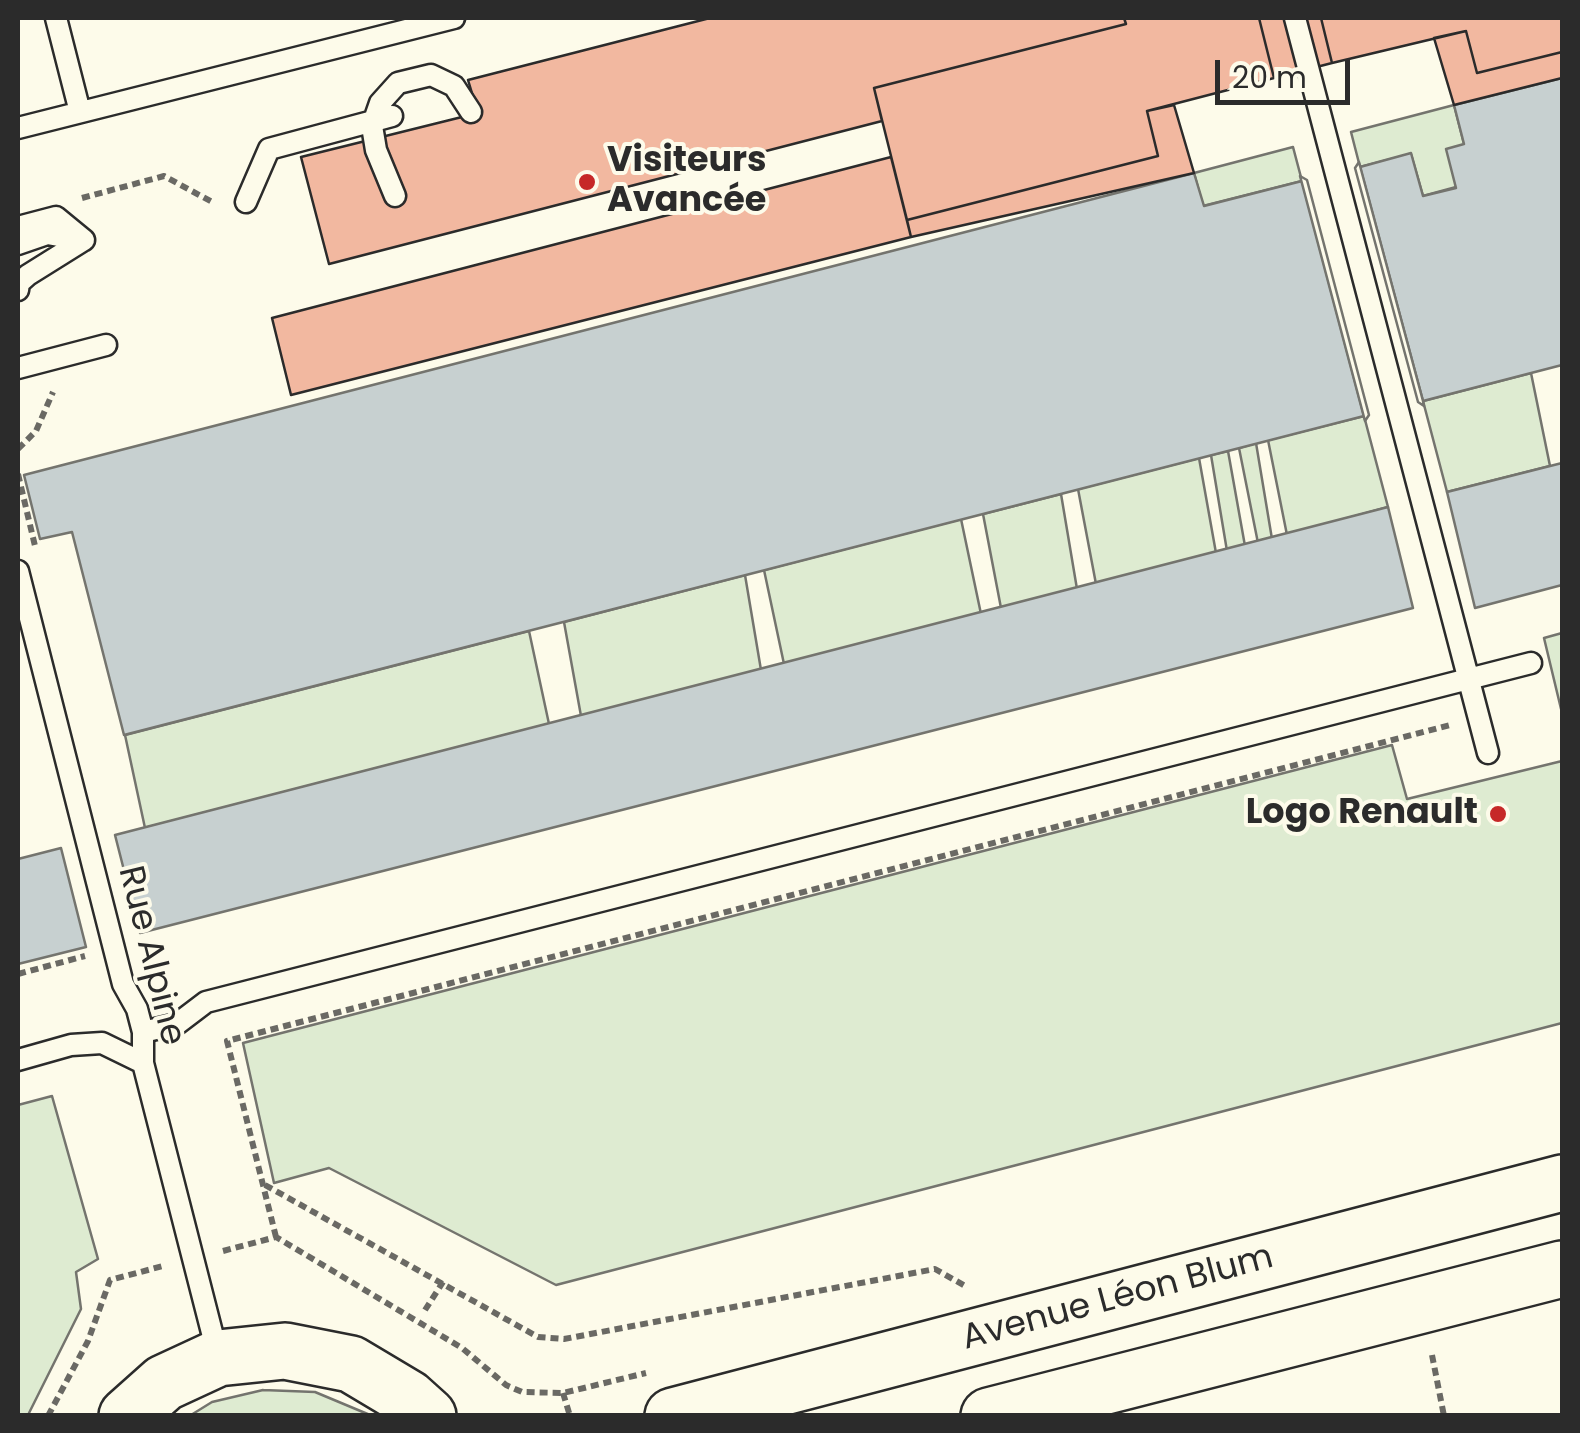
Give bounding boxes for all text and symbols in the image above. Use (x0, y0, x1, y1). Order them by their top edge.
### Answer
scale bar (1220, 40, 1355, 102)
text: 20 m (1232, 56, 1307, 99)
place label: Visiteurs Avancée (607, 141, 767, 223)
marker: Visiteurs Avancée (576, 171, 598, 193)
place label: Logo Renault (1246, 793, 1478, 835)
marker: Logo Renault (1487, 803, 1509, 825)
street label: Rue Alpine (107, 862, 193, 1050)
street label: Avenue Léon Blum (958, 1237, 1278, 1361)

